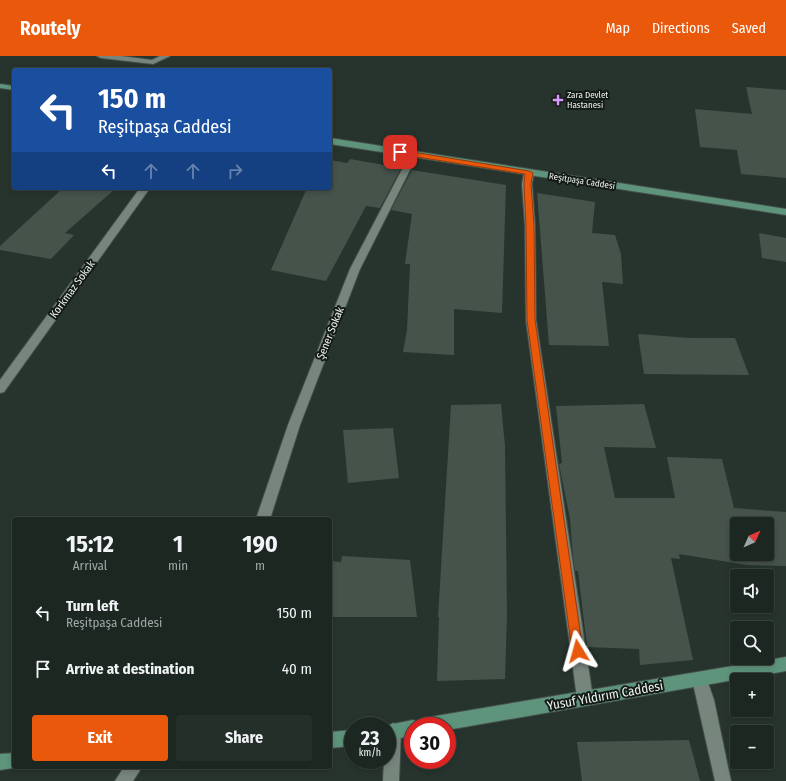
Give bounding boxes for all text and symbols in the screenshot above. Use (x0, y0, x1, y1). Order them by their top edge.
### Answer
text: Routely (20, 17, 80, 40)
text: Map (606, 20, 630, 37)
text: Directions (652, 20, 710, 37)
text: Saved (732, 20, 766, 37)
text: 150 m (98, 82, 166, 115)
icon: left (32, 84, 84, 136)
place label: Zara Devlet Hastanesi (567, 90, 608, 110)
marker: Zara Devlet Hastanesi (552, 94, 564, 106)
text: Reşitpaşa Caddesi (98, 116, 231, 138)
pin (383, 135, 417, 169)
icon: arrive (389, 141, 411, 163)
icon: left (98, 160, 120, 182)
icon: ahead (140, 160, 162, 182)
icon: ahead (182, 160, 204, 182)
icon: right (224, 160, 246, 182)
street label: Reşitpaşa Caddesi (548, 171, 616, 191)
street label: Korkmaz Sokak (47, 257, 98, 321)
street label: Şener Sokak (314, 304, 347, 361)
north arrow (730, 517, 774, 561)
map controls (730, 517, 774, 769)
text: 15:12 (66, 530, 114, 558)
text: 1 (173, 530, 183, 558)
text: 190 (242, 530, 278, 558)
text: Arrival (73, 558, 107, 573)
text: min (168, 558, 188, 573)
text: m (255, 558, 265, 573)
button: sound (730, 569, 774, 613)
text: Turn left (66, 597, 119, 615)
icon: left (32, 602, 54, 624)
text: 150 m (276, 604, 312, 622)
text: Reşitpaşa Caddesi (66, 615, 162, 630)
button: search (730, 621, 774, 665)
position arrow (557, 630, 599, 672)
icon: arrive (32, 658, 54, 680)
text: Arrive at destination (66, 660, 194, 678)
text: 40 m (282, 660, 312, 678)
button: + (730, 673, 774, 717)
street label: Yusuf Yıldırım Caddesi (546, 678, 664, 713)
button: Exit (32, 715, 168, 761)
button: Share (176, 715, 312, 761)
speed limit sign: 30 (404, 717, 456, 769)
button: − (730, 725, 774, 769)
text: 23 (361, 726, 379, 750)
text: km/h (359, 747, 381, 759)

